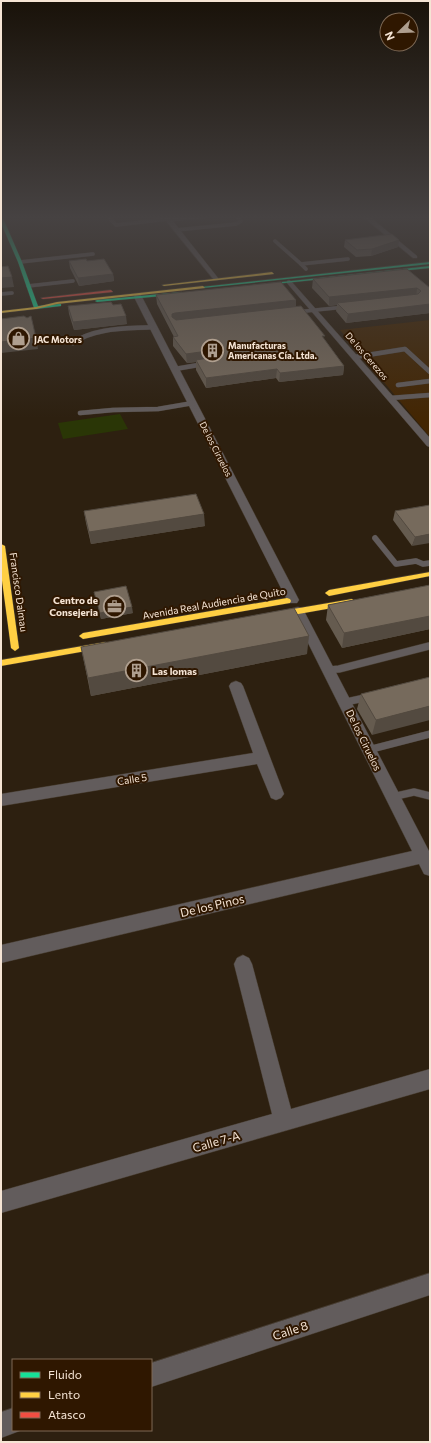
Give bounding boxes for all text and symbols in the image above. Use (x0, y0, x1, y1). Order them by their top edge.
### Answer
north arrow (379, 12, 419, 52)
text: N (382, 30, 397, 42)
shop icon: JAC Motors (5, 326, 31, 352)
street label: De los Cerezos (343, 330, 391, 382)
place label: JAC Motors (34, 334, 82, 345)
building icon: Manufacturas Americanas Cía. Ltda. (199, 337, 225, 363)
place label: Manufacturas Americanas Cía. Ltda. (228, 340, 318, 361)
street label: De los Ciruelos (197, 420, 235, 478)
street label: Francisco Dalmau (7, 552, 31, 632)
street label: Avenida Real Audiencia de Quito (142, 584, 286, 621)
office icon: Centro de Consejeria (101, 593, 127, 619)
place label: Centro de Consejeria (49, 594, 98, 618)
building icon: Las lomas (124, 658, 150, 684)
place label: Las lomas (152, 665, 197, 677)
street label: De los Ciruelos (344, 707, 384, 773)
street label: Calle 5 (116, 771, 148, 787)
street label: De los Pinos (179, 891, 245, 919)
street label: Calle 7-A (191, 1128, 241, 1154)
street label: Calle 8 (270, 1318, 310, 1342)
legend (12, 1359, 152, 1431)
text: Fluido (48, 1367, 82, 1381)
text: Lento (48, 1387, 80, 1401)
text: Atasco (48, 1407, 86, 1421)

